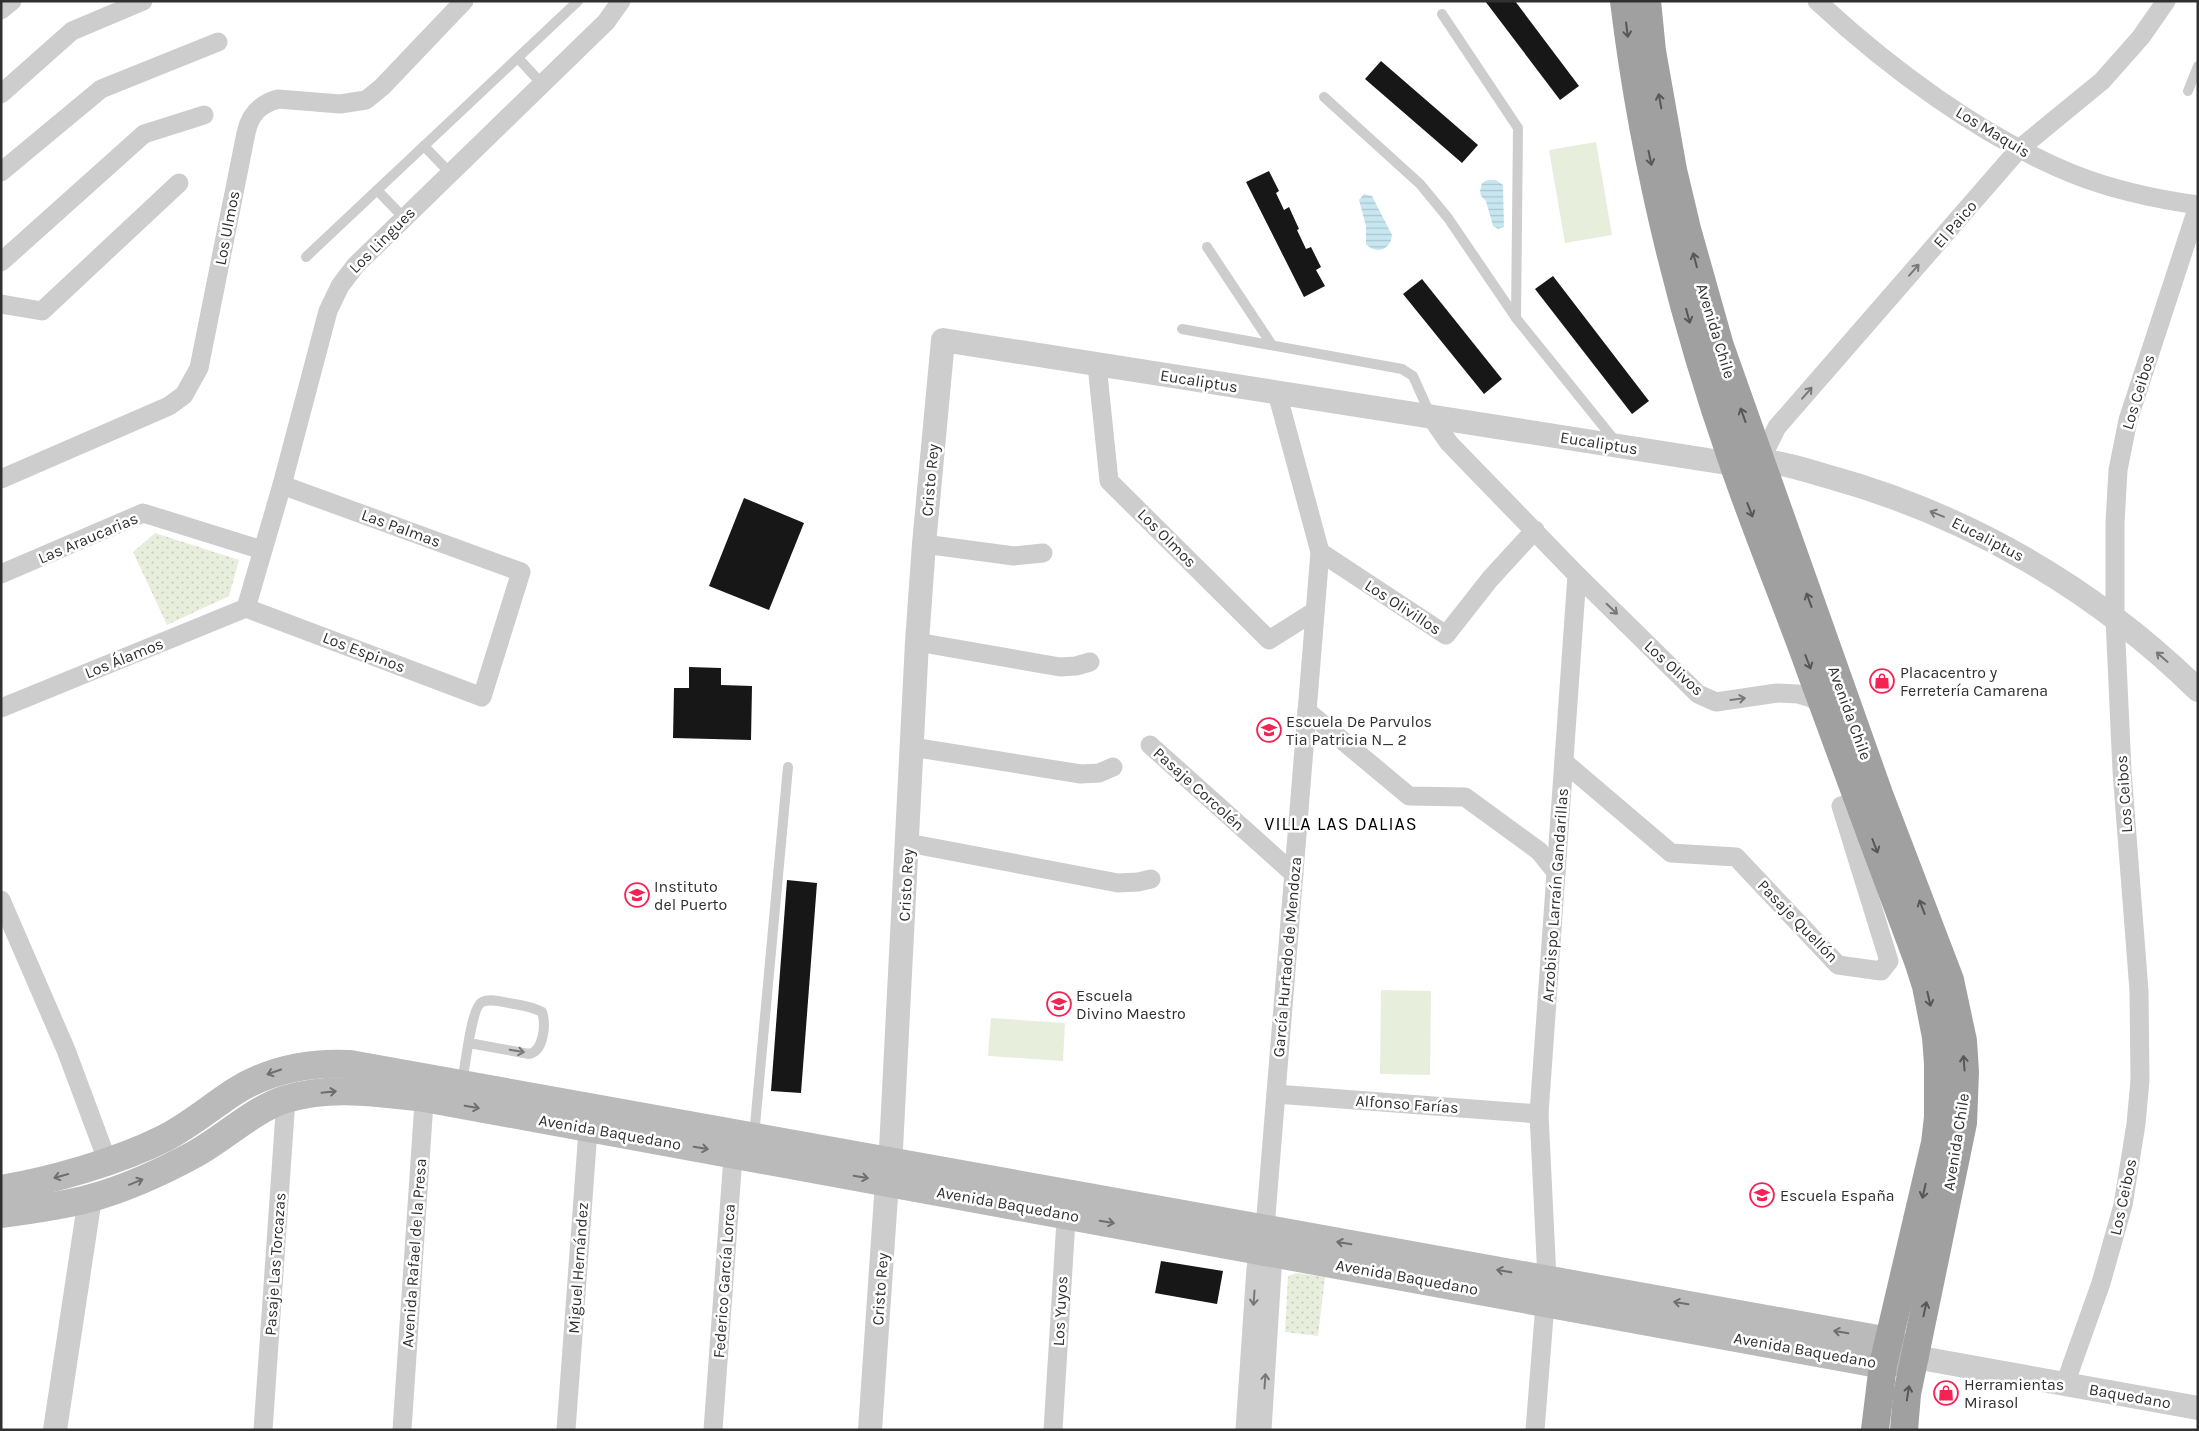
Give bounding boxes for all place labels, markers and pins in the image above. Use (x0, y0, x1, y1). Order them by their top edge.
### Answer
place label: Placacentro y Ferretería Camarena (1900, 663, 2048, 700)
shop icon: Placacentro y Ferretería Camarena (1869, 668, 1895, 694)
place label: Escuela De Parvulos Tia Patricia N_ 2 (1286, 712, 1432, 749)
school or university icon: Escuela De Parvulos Tia Patricia N_ 2 (1256, 717, 1282, 743)
place label: Instituto del Puerto (654, 877, 727, 914)
school or university icon: Instituto del Puerto (624, 882, 650, 908)
place label: Escuela Divino Maestro (1076, 986, 1186, 1023)
school or university icon: Escuela Divino Maestro (1046, 991, 1072, 1017)
school or university icon: Escuela España (1749, 1182, 1775, 1208)
place label: Escuela España (1780, 1186, 1895, 1205)
place label: Herramientas Mirasol (1964, 1375, 2064, 1412)
shop icon: Herramientas Mirasol (1933, 1380, 1959, 1406)

